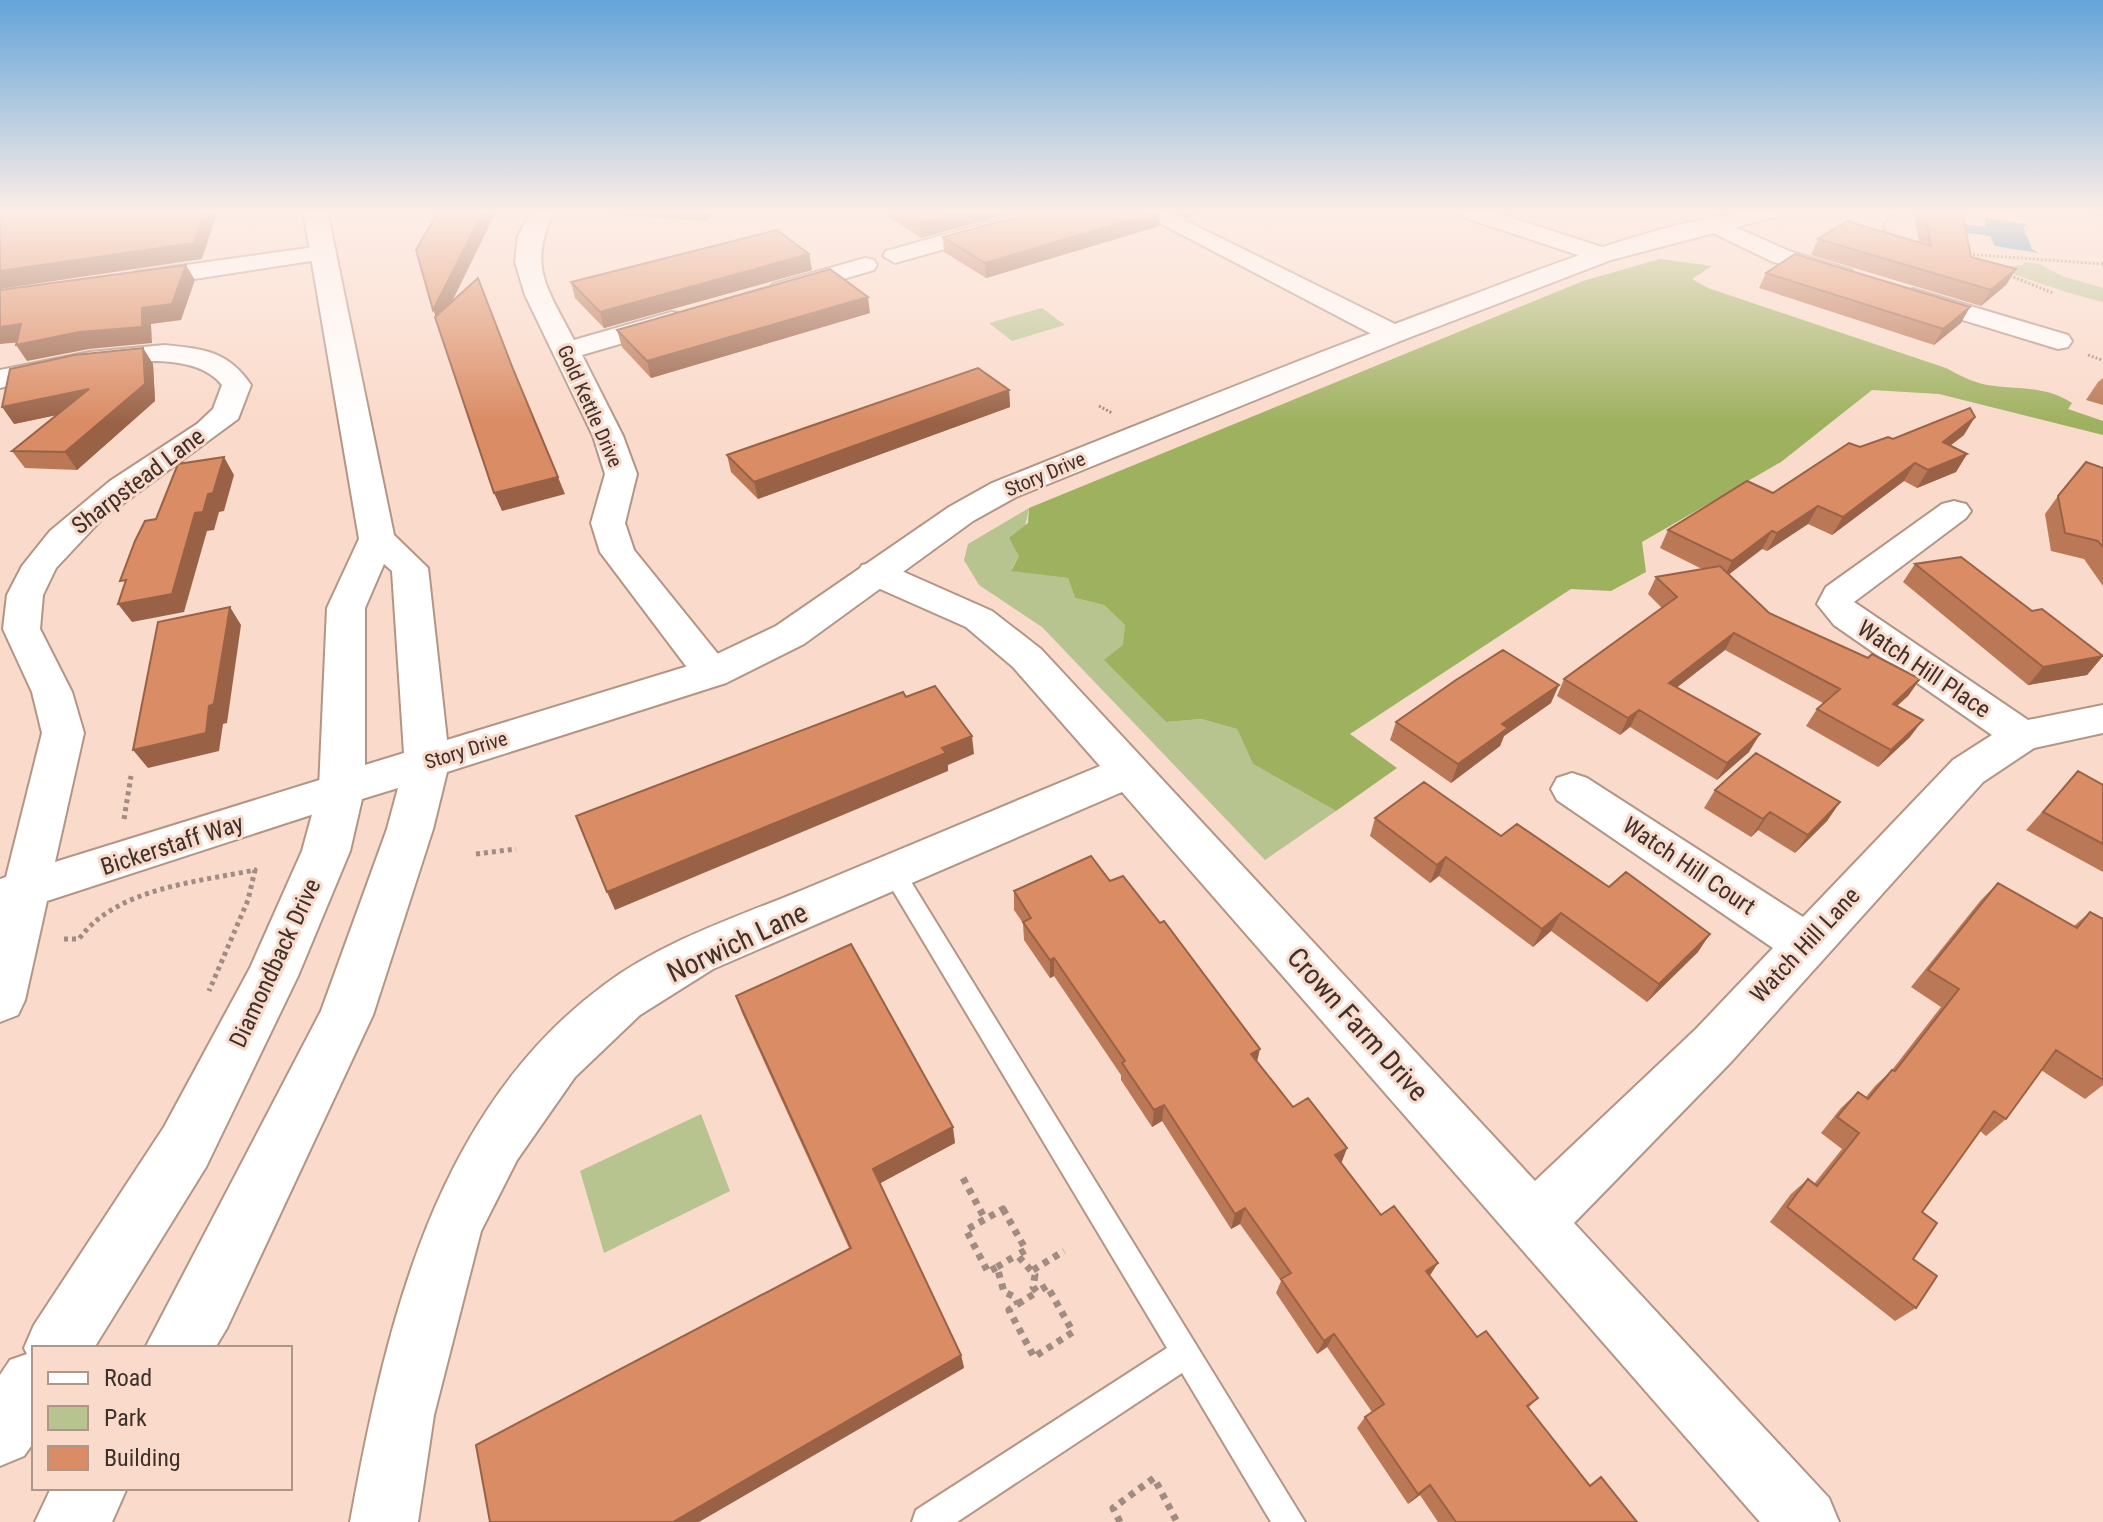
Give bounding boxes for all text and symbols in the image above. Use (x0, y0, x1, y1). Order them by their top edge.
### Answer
street label: Gold Kettle Drive (552, 341, 628, 471)
street label: Sharpstead Lane (66, 422, 210, 540)
street label: Story Drive (1001, 446, 1089, 502)
street label: Watch Hill Place (1852, 614, 1996, 724)
street label: Story Drive (422, 726, 510, 774)
street label: Bickerstaff Way (97, 809, 247, 881)
street label: Watch Hill Court (1617, 811, 1761, 921)
street label: Diamondback Drive (224, 874, 326, 1052)
street label: Watch Hill Lane (1745, 882, 1865, 1008)
street label: Norwich Lane (662, 896, 813, 989)
street label: Crown Farm Drive (1280, 941, 1435, 1108)
legend (32, 1346, 292, 1490)
text: Road (104, 1364, 152, 1392)
text: Park (104, 1404, 147, 1432)
text: Building (104, 1444, 181, 1472)

